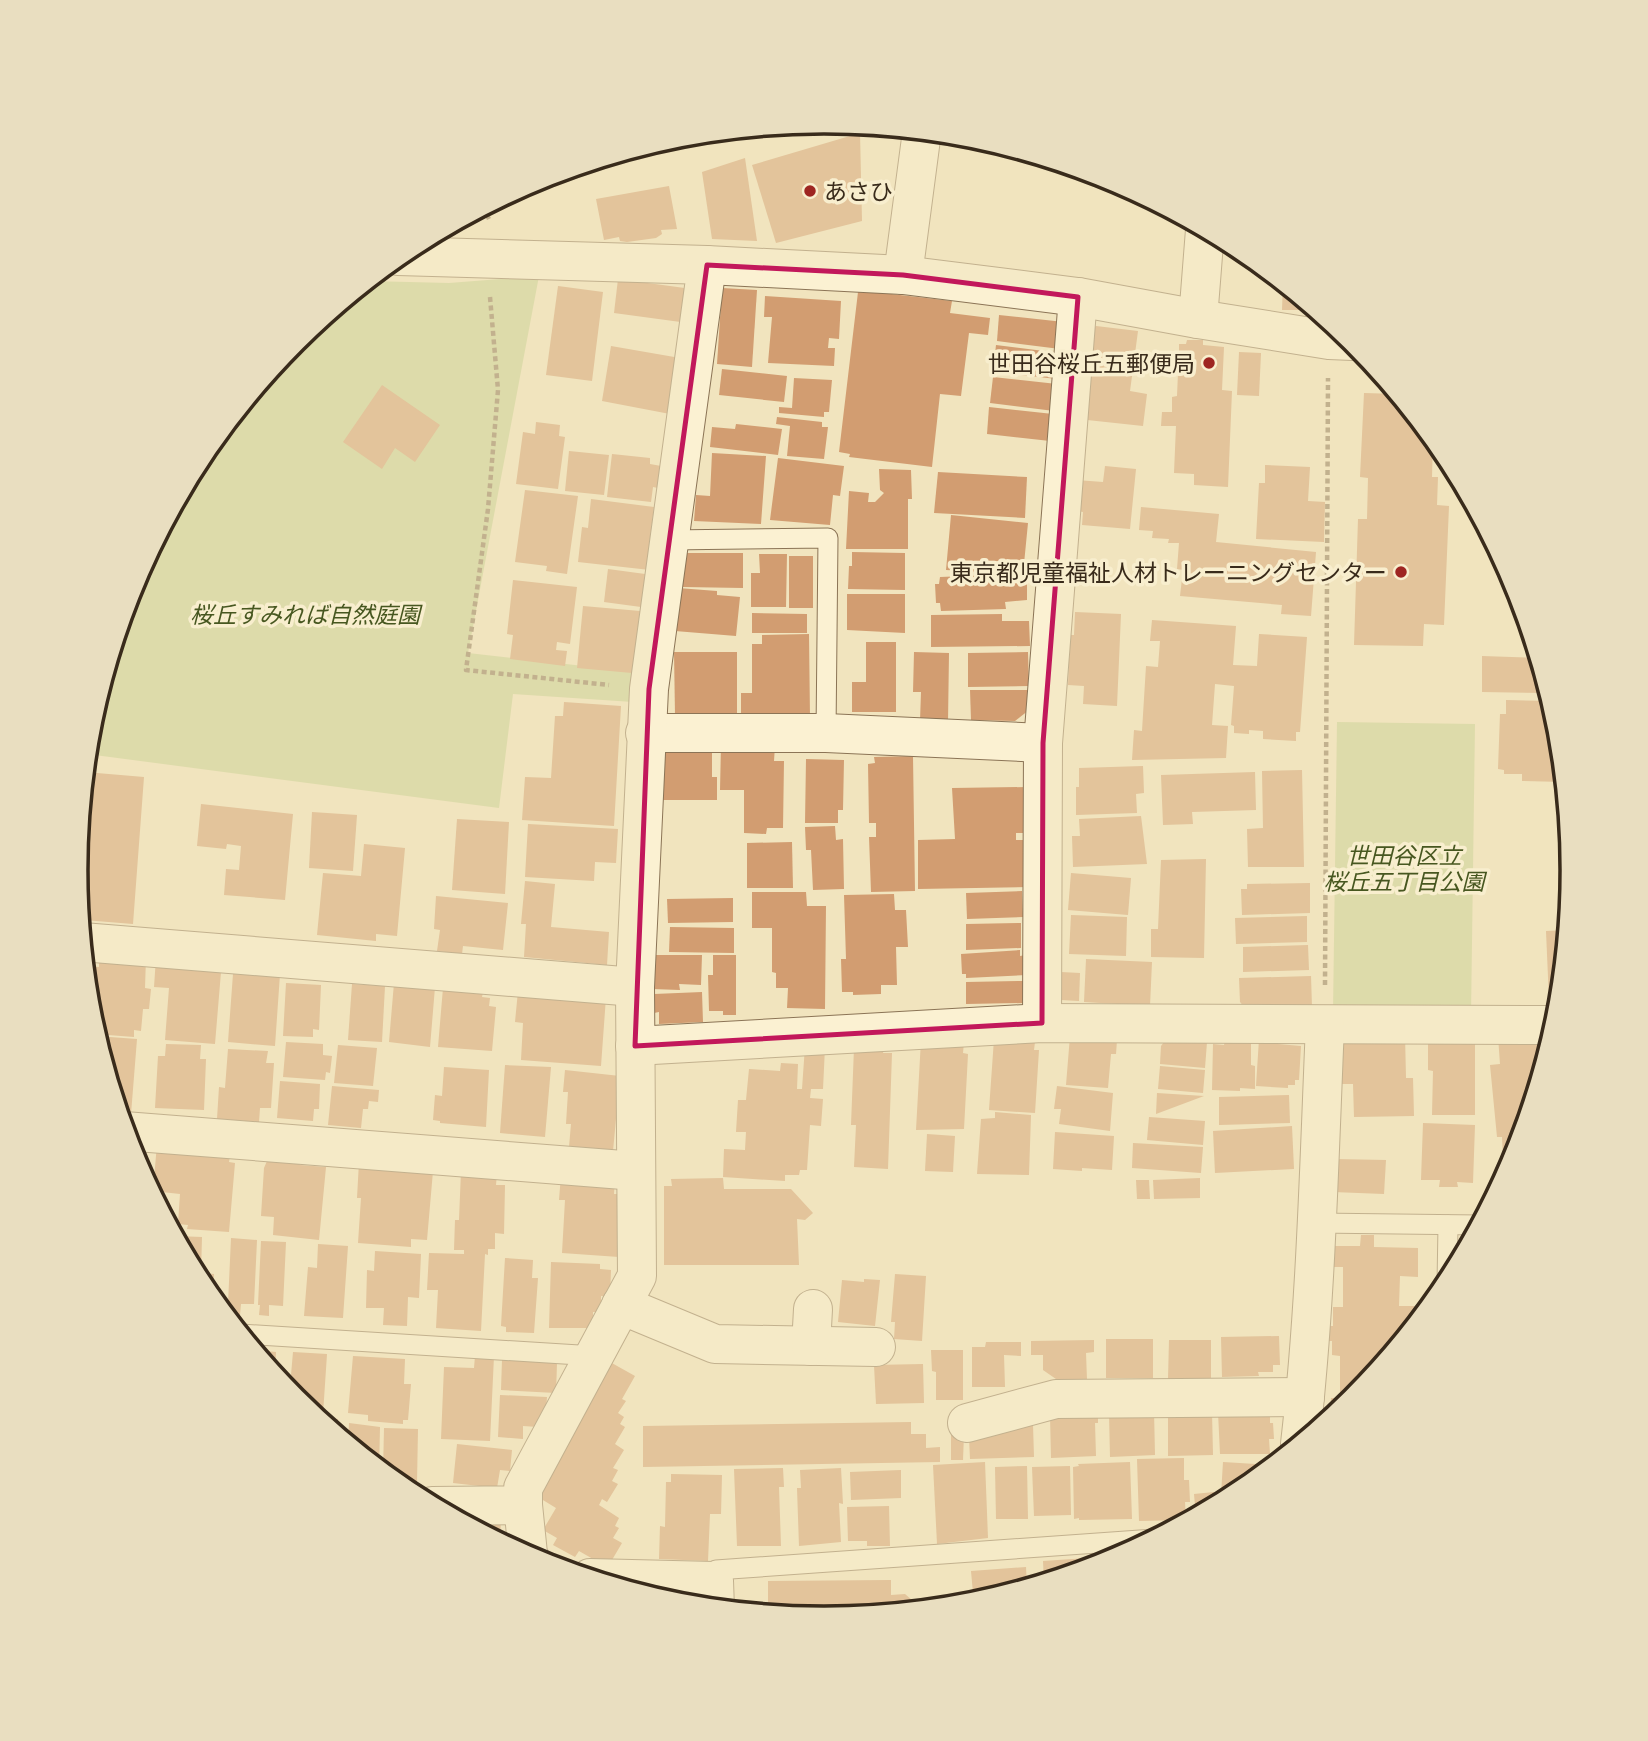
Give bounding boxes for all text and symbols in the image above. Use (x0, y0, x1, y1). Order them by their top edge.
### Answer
place label: あさひ (824, 175, 893, 207)
marker: あさひ (802, 183, 818, 199)
place label: 世田谷桜丘五郵便局 (988, 347, 1195, 379)
marker: 世田谷桜丘五郵便局 (1201, 355, 1217, 371)
place label: 東京都児童福祉人材トレーニングセンター (950, 556, 1387, 588)
marker: 東京都児童福祉人材トレーニングセンター (1393, 564, 1409, 580)
park label: 桜丘すみれば自然庭園 (190, 598, 423, 630)
park label: 世田谷区立 桜丘五丁目公園 (1324, 839, 1488, 897)

